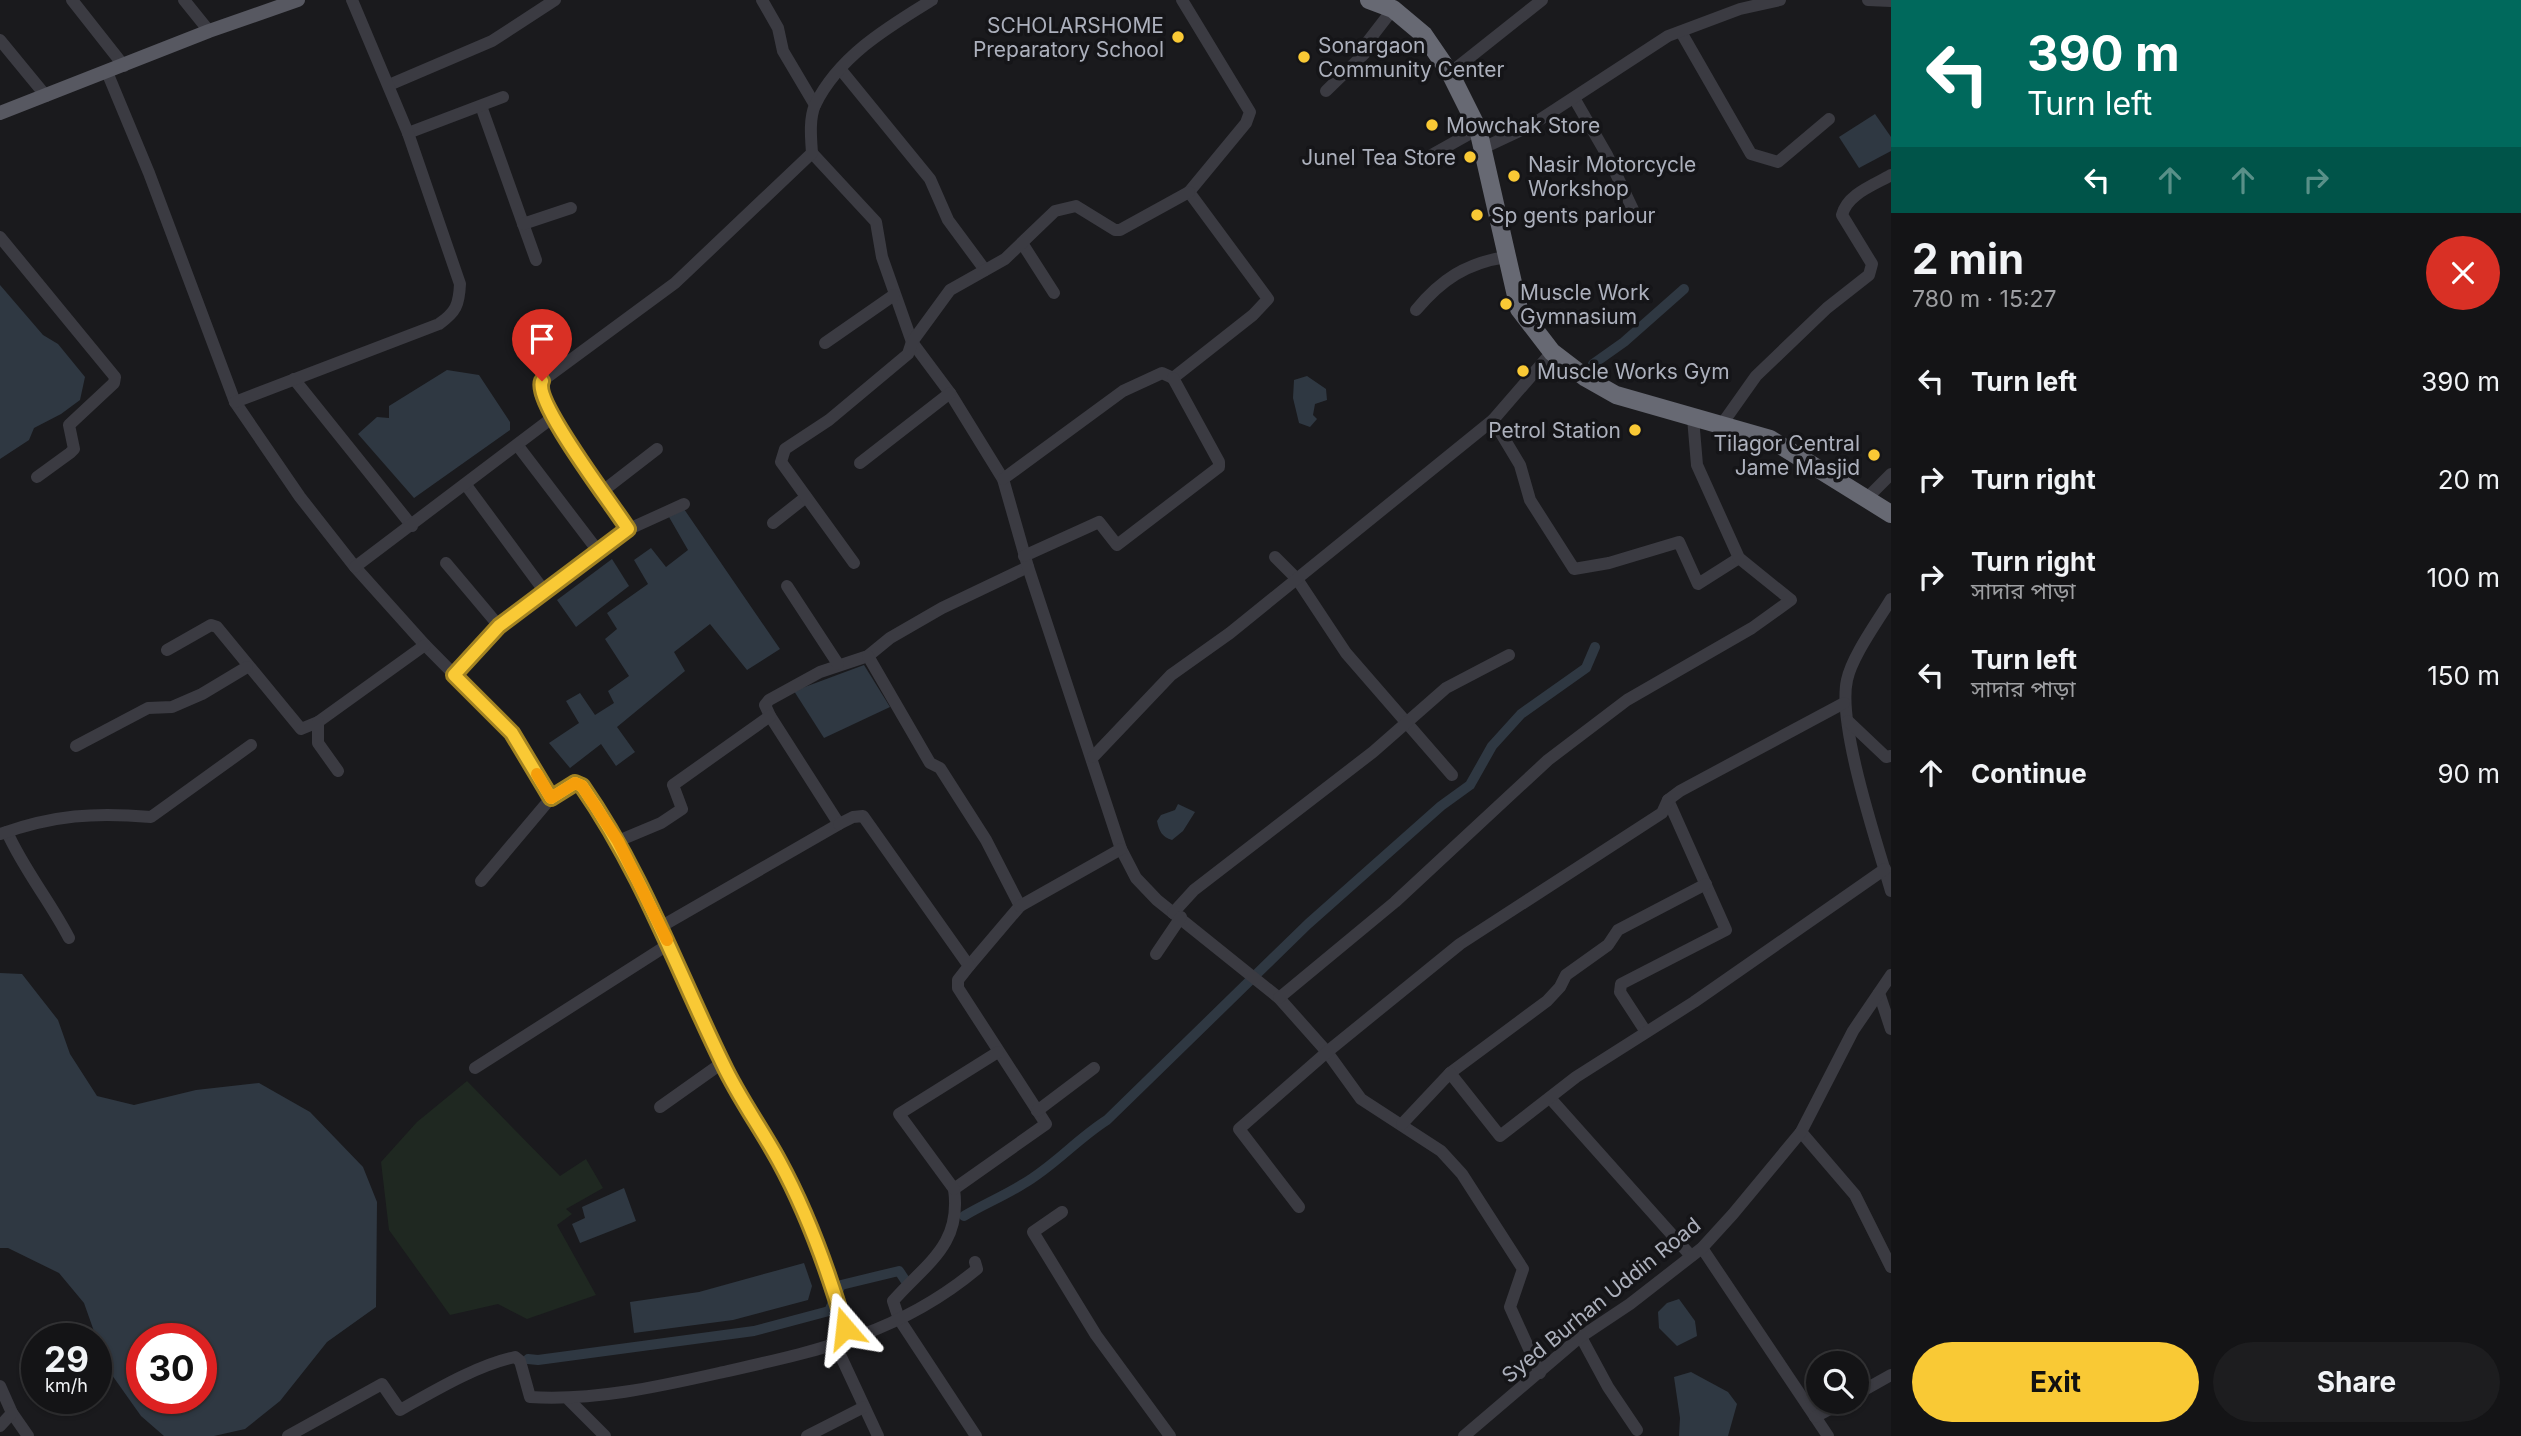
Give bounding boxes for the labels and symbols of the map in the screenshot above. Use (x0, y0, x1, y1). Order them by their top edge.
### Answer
place label: SCHOLARSHOME Preparatory School (973, 13, 1164, 62)
marker: SCHOLARSHOME Preparatory School (1170, 29, 1186, 45)
place label: Sonargaon Community Center (1318, 33, 1505, 82)
marker: Sonargaon Community Center (1296, 49, 1312, 65)
place label: Mowchak Store (1446, 113, 1600, 138)
marker: Mowchak Store (1424, 117, 1440, 133)
place label: Junel Tea Store (1301, 145, 1456, 170)
marker: Junel Tea Store (1462, 149, 1478, 165)
place label: Nasir Motorcycle Workshop (1528, 152, 1696, 201)
marker: Nasir Motorcycle Workshop (1506, 168, 1522, 184)
place label: Sp gents parlour (1491, 203, 1656, 228)
marker: Sp gents parlour (1469, 207, 1485, 223)
place label: Muscle Work Gymnasium (1520, 280, 1650, 329)
marker: Muscle Work Gymnasium (1498, 296, 1514, 312)
pin (512, 309, 572, 381)
place label: Muscle Works Gym (1537, 359, 1730, 384)
marker: Muscle Works Gym (1515, 363, 1531, 379)
place label: Petrol Station (1488, 418, 1621, 443)
marker: Petrol Station (1627, 422, 1643, 438)
place label: Tilagor Central Jame Masjid (1714, 431, 1860, 480)
marker: Tilagor Central Jame Masjid (1866, 447, 1882, 463)
street label: Syed Burhan Uddin Road (1497, 1212, 1705, 1388)
position arrow (808, 1291, 882, 1365)
speed limit sign: 30 (126, 1323, 217, 1414)

